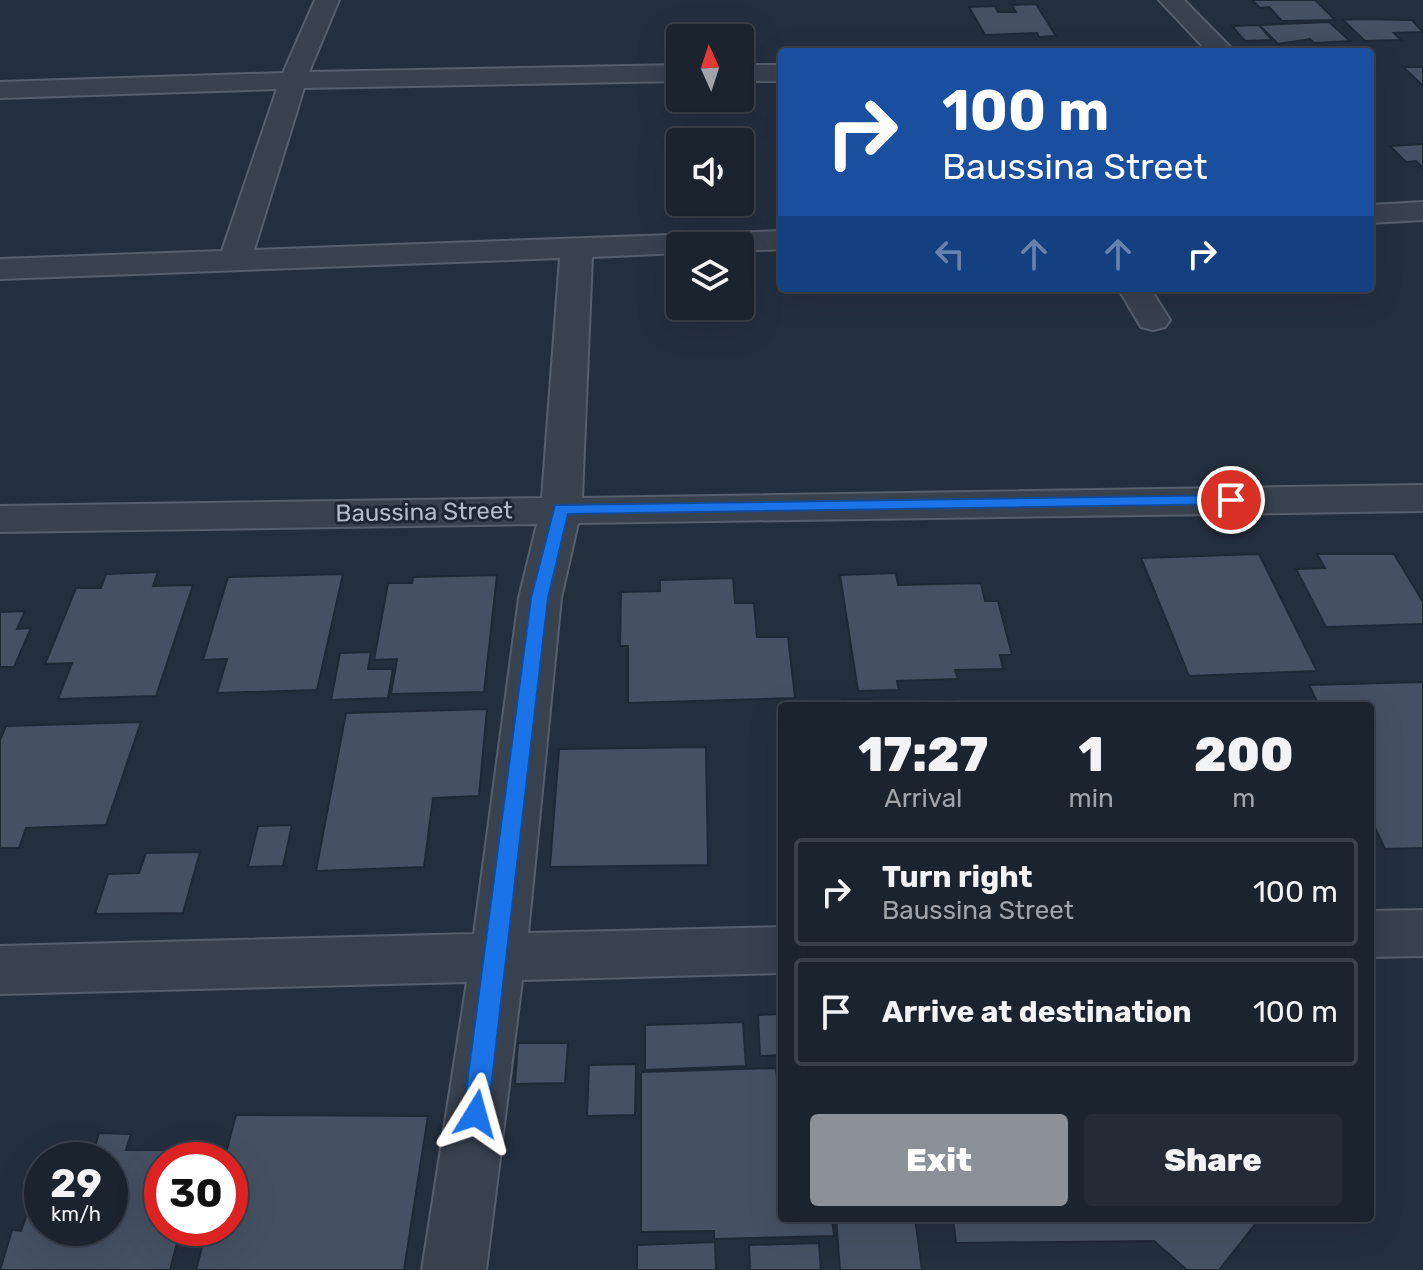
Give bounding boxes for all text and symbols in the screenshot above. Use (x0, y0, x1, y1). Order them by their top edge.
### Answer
north arrow (666, 24, 754, 112)
map controls (666, 24, 754, 320)
text: 100 m (942, 78, 1109, 144)
icon: right (810, 80, 914, 184)
button: sound (666, 128, 754, 216)
text: Baussina Street (942, 145, 1208, 188)
button: layers (666, 232, 754, 320)
icon: left (928, 232, 972, 276)
icon: ahead (1012, 232, 1056, 276)
icon: ahead (1096, 232, 1140, 276)
icon: right (1180, 232, 1224, 276)
pin (1197, 466, 1265, 534)
icon: arrive (1209, 478, 1253, 522)
street label: Baussina Street (335, 496, 513, 528)
text: 17:27 (858, 726, 988, 783)
text: 1 (1079, 726, 1104, 783)
text: 200 (1194, 726, 1294, 783)
text: Arrival (884, 783, 962, 814)
text: min (1069, 783, 1114, 814)
text: m (1232, 783, 1255, 814)
text: Turn right (882, 859, 1033, 895)
icon: right (814, 870, 858, 914)
text: 100 m (1253, 874, 1338, 910)
text: Baussina Street (882, 895, 1074, 926)
icon: arrive (814, 990, 858, 1034)
text: Arrive at destination (882, 994, 1192, 1030)
text: 100 m (1253, 994, 1338, 1030)
position arrow (434, 1072, 518, 1156)
button: Exit (810, 1114, 1068, 1206)
button: Share (1084, 1114, 1342, 1206)
speed limit sign: 30 (144, 1142, 248, 1246)
text: 29 (50, 1160, 102, 1207)
text: km/h (51, 1202, 101, 1226)

